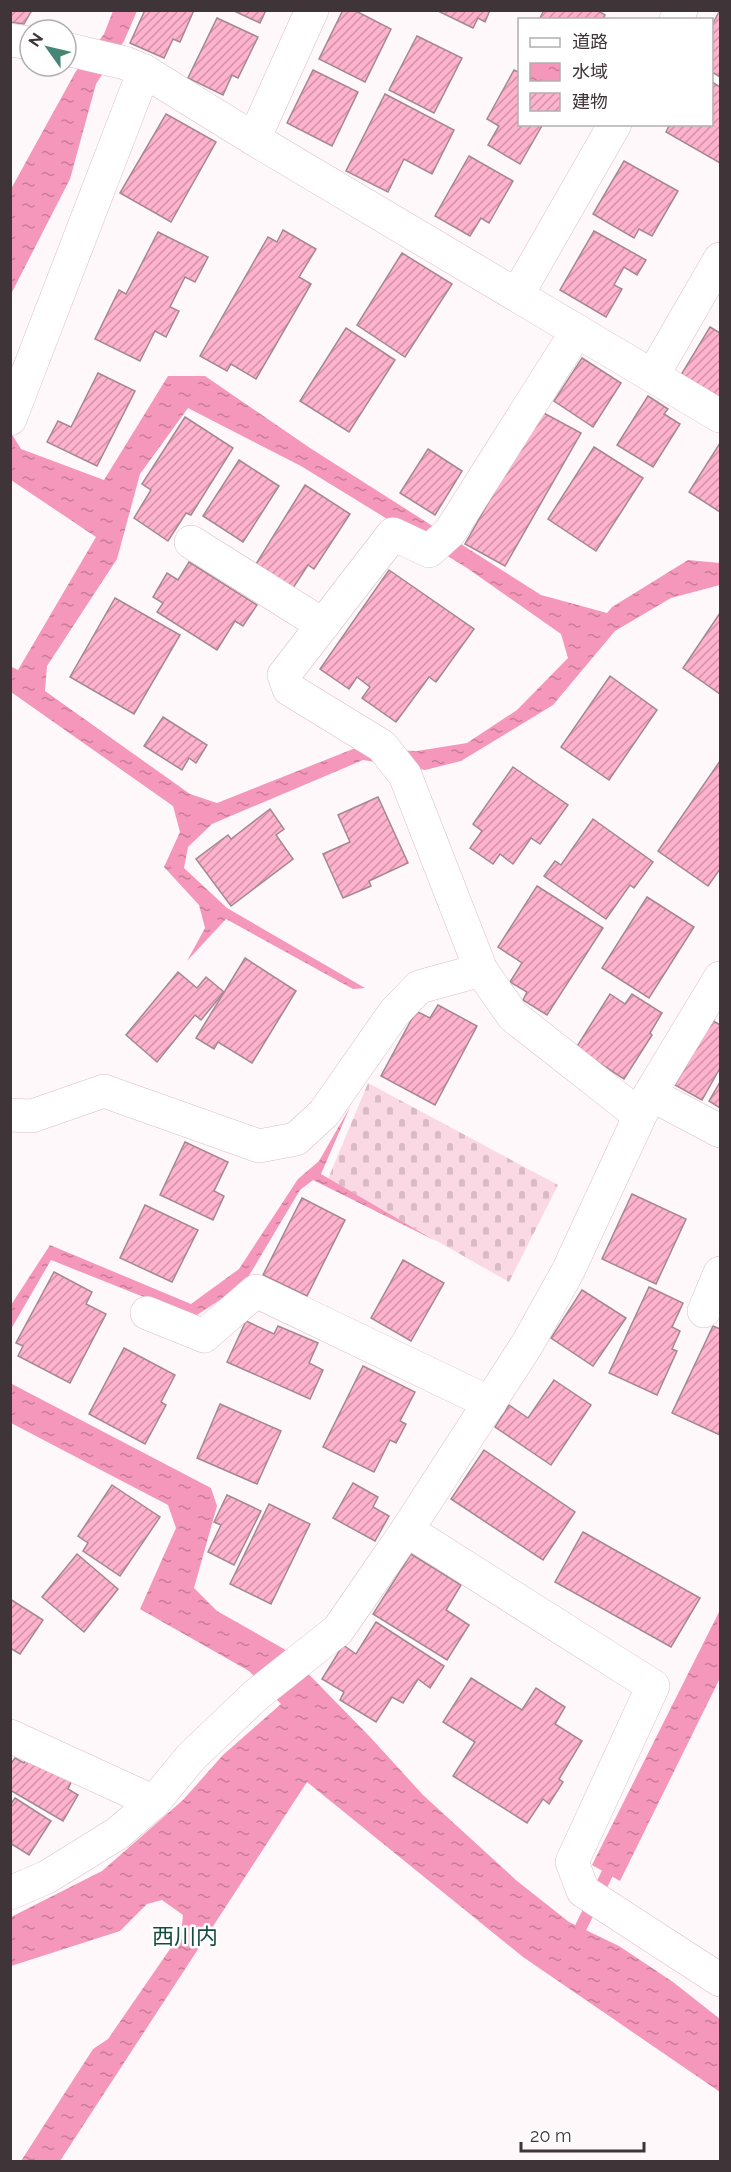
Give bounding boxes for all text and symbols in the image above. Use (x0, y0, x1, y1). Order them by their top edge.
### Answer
north arrow (18, 18, 78, 78)
legend (518, 18, 713, 126)
text: N (25, 30, 47, 50)
text: 道路 (572, 31, 608, 52)
text: 水域 (572, 61, 608, 82)
text: 建物 (572, 91, 608, 112)
district label: 西川内 (152, 1923, 218, 1949)
scale bar (521, 2115, 644, 2153)
text: 20 m (530, 2125, 572, 2146)

